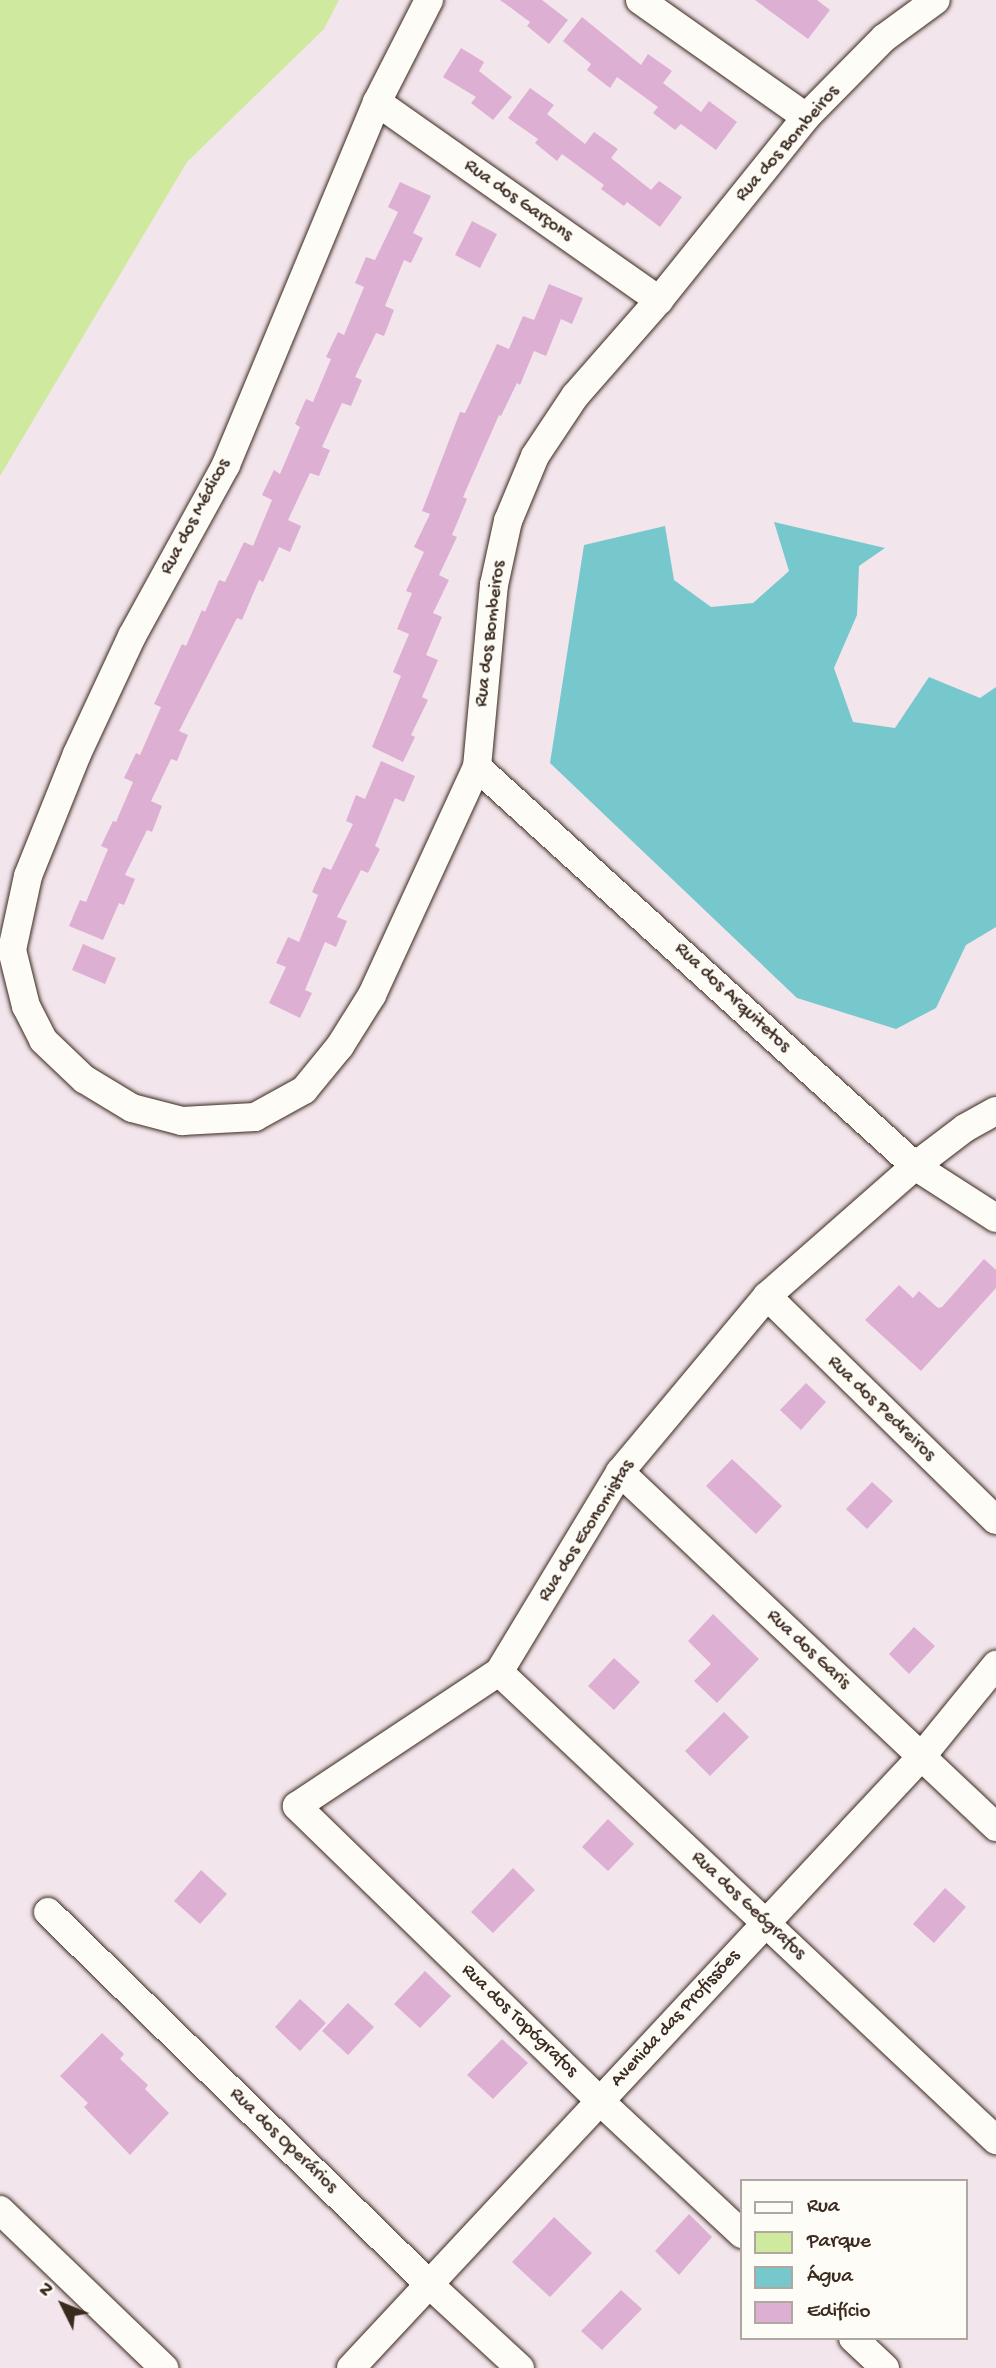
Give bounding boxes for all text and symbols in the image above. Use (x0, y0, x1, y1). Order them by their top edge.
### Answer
street label: Rua dos Bombeiros (731, 81, 845, 207)
street label: Rua dos Garçons (459, 155, 577, 247)
street label: Rua dos Médicos (156, 455, 236, 579)
street label: Rua dos Bombeiros (471, 560, 511, 708)
street label: Rua dos Arquitetos (669, 938, 795, 1058)
street label: Rua dos Pedreiros (822, 1351, 940, 1467)
street label: Rua dos Economistas (534, 1456, 640, 1606)
street label: Rua dos Garis (761, 1605, 855, 1695)
street label: Rua dos Geógrafos (686, 1847, 810, 1965)
street label: Avenida das Profissões (606, 1946, 746, 2092)
street label: Rua dos Topógrafos (456, 1959, 582, 2083)
street label: Rua dos Operários (224, 2083, 342, 2199)
legend (740, 2179, 968, 2340)
text: Rua (807, 2195, 840, 2220)
text: Parque (807, 2230, 871, 2255)
text: Água (807, 2265, 853, 2290)
north arrow (28, 2270, 98, 2340)
text: N (35, 2278, 60, 2303)
text: Edifício (807, 2300, 871, 2325)

